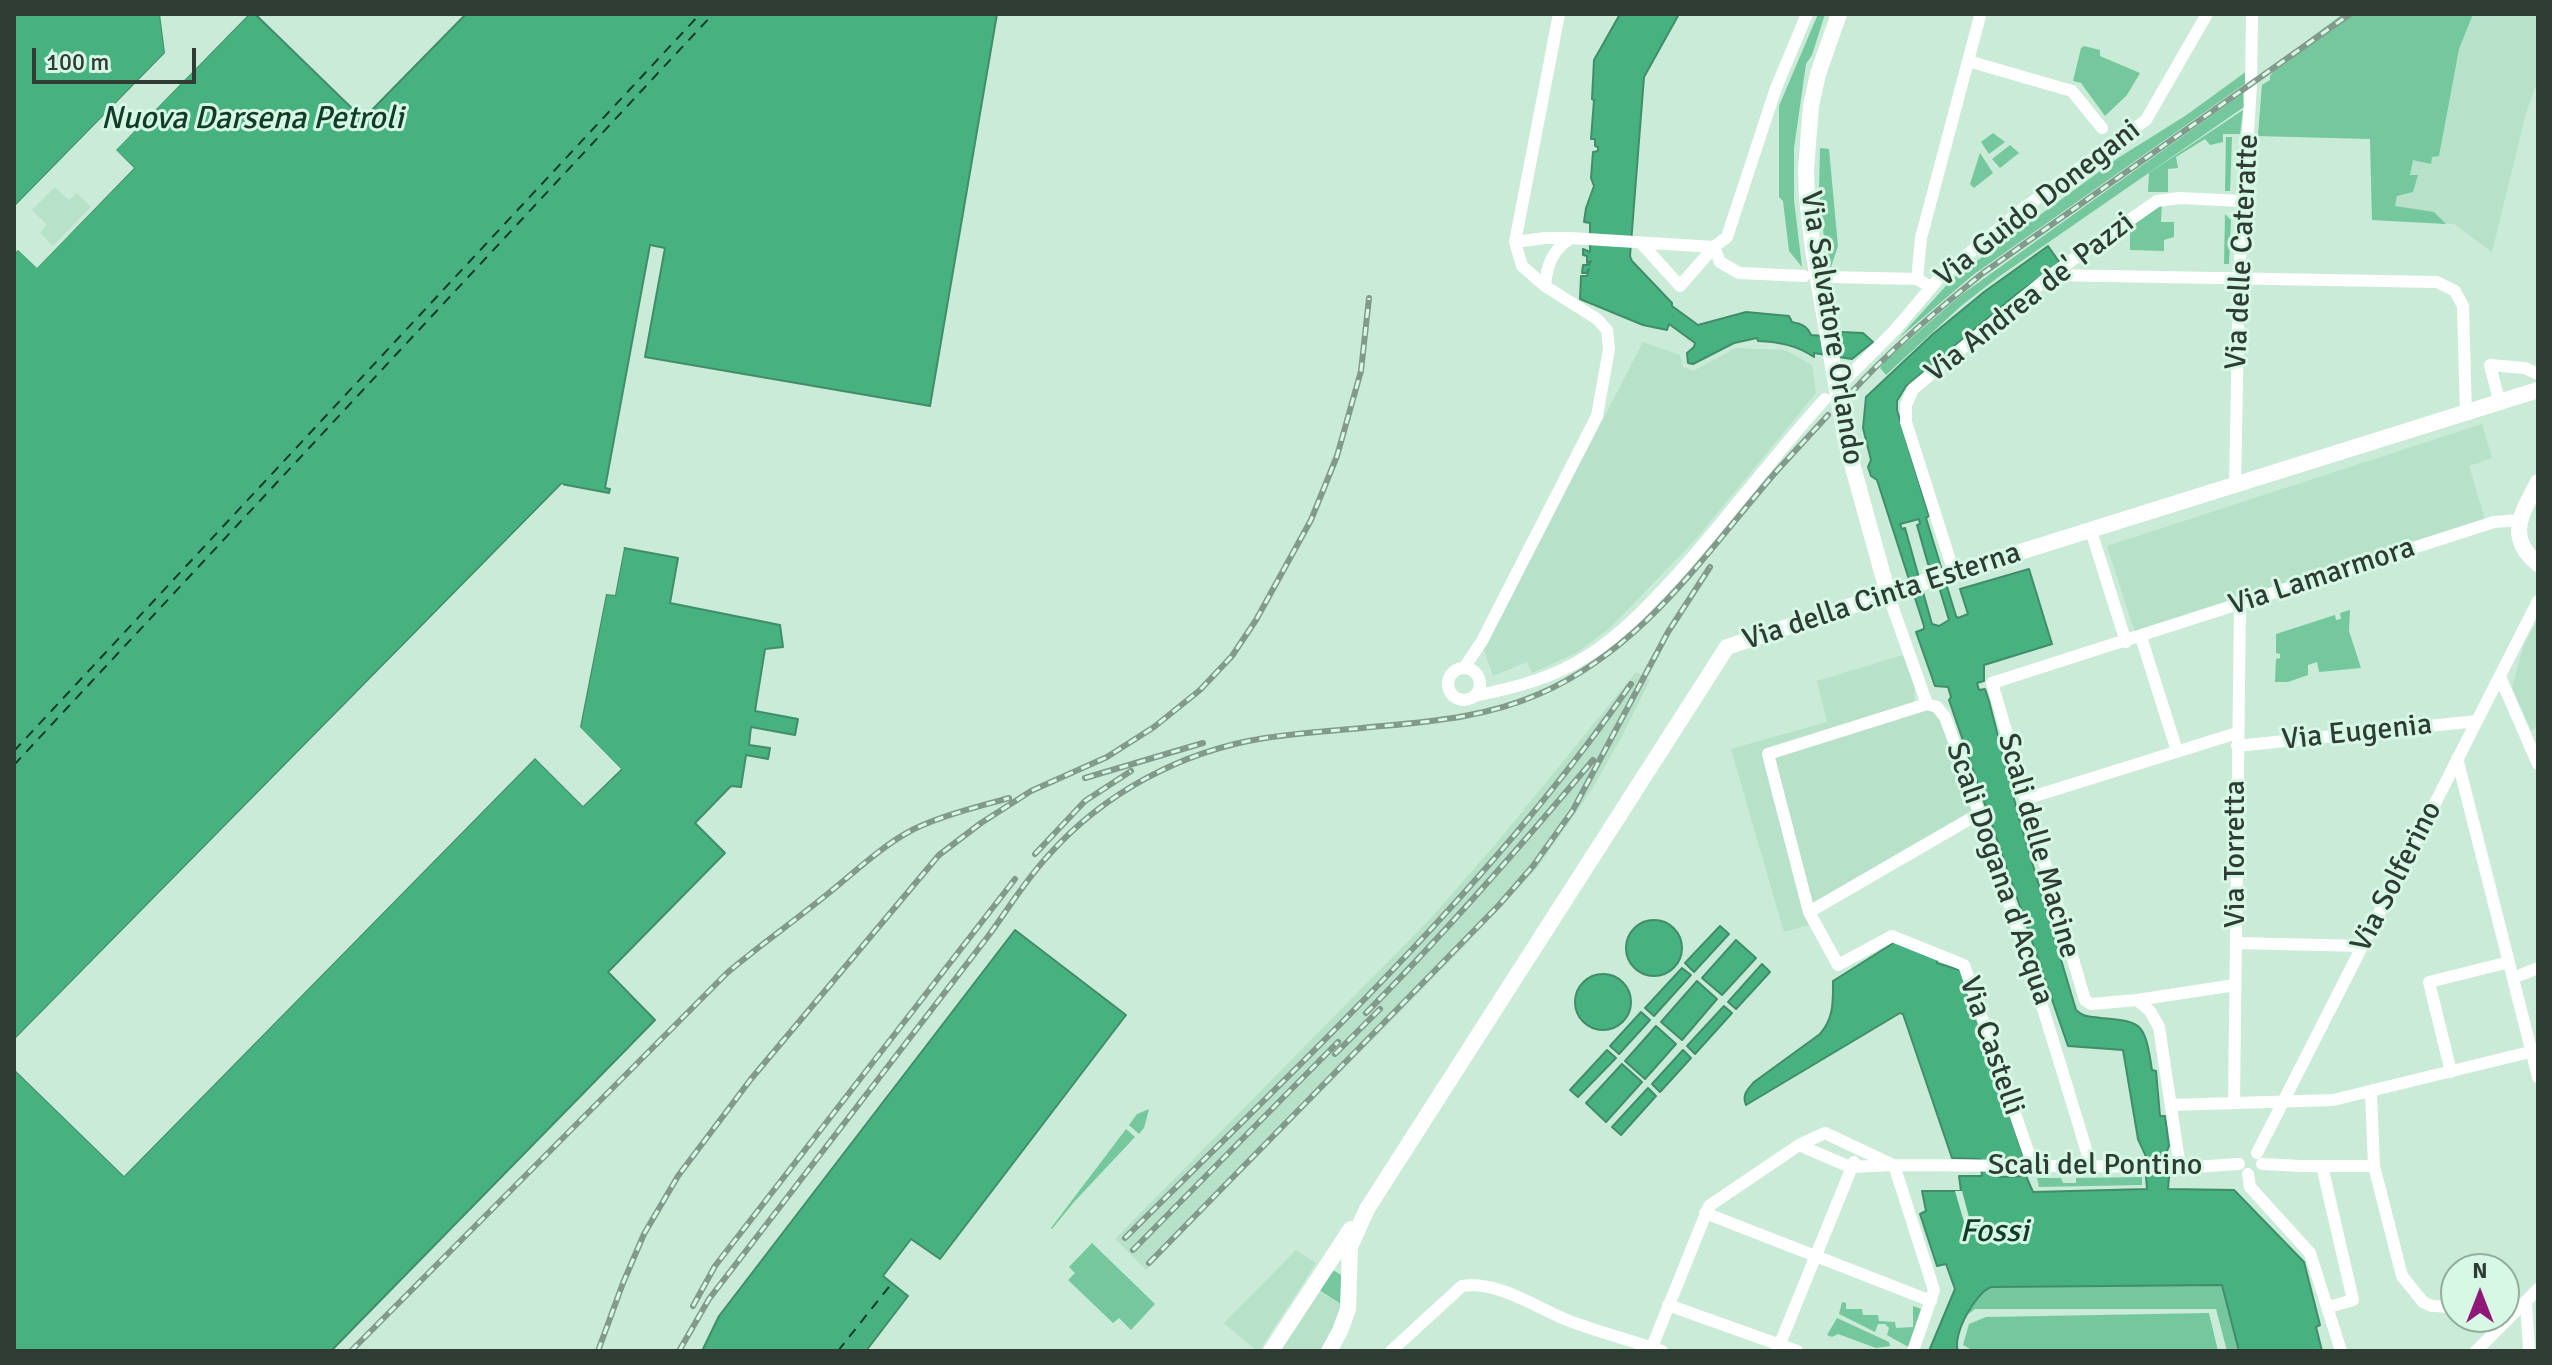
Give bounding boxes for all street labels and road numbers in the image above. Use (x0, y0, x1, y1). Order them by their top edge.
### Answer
street label: Via Guido Donegani (1928, 113, 2148, 295)
street label: Via delle Cateratte (2219, 133, 2267, 371)
street label: Via Salvatore Orlando (1792, 189, 1870, 467)
street label: Via Andrea de' Pazzi (1918, 205, 2142, 391)
street label: Via Lamarmora (2224, 530, 2420, 624)
street label: Via della Cinta Esterna (1738, 535, 2026, 659)
street label: Via Eugenia (2280, 707, 2434, 759)
street label: Scali delle Macine (1989, 729, 2087, 963)
street label: Scali Dogana d'Acqua (1937, 738, 2061, 1010)
street label: Via Torretta (2218, 780, 2254, 928)
street label: Via Solferino (2344, 796, 2450, 958)
street label: Via Castelli (1951, 972, 2031, 1120)
street label: Scali del Pontino (1988, 1148, 2202, 1184)

